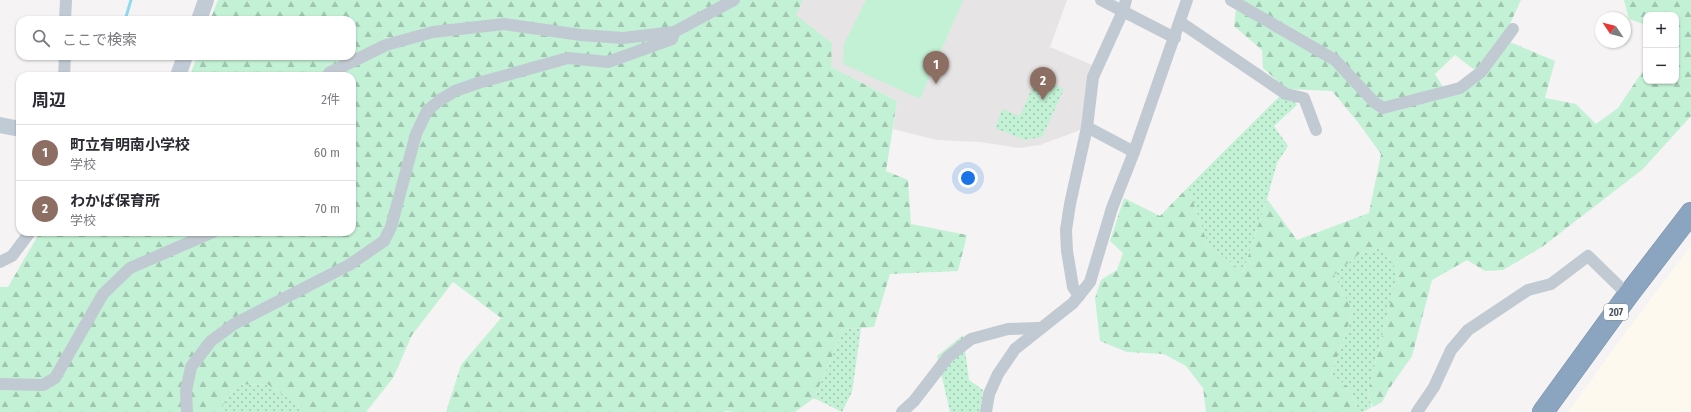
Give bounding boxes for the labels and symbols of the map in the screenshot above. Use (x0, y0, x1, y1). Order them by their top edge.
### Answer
north arrow (1595, 12, 1631, 48)
pin: 1 (923, 51, 949, 84)
pin: 2 (1030, 67, 1056, 100)
your location (958, 168, 978, 188)
road number: 207 (1604, 304, 1628, 320)

